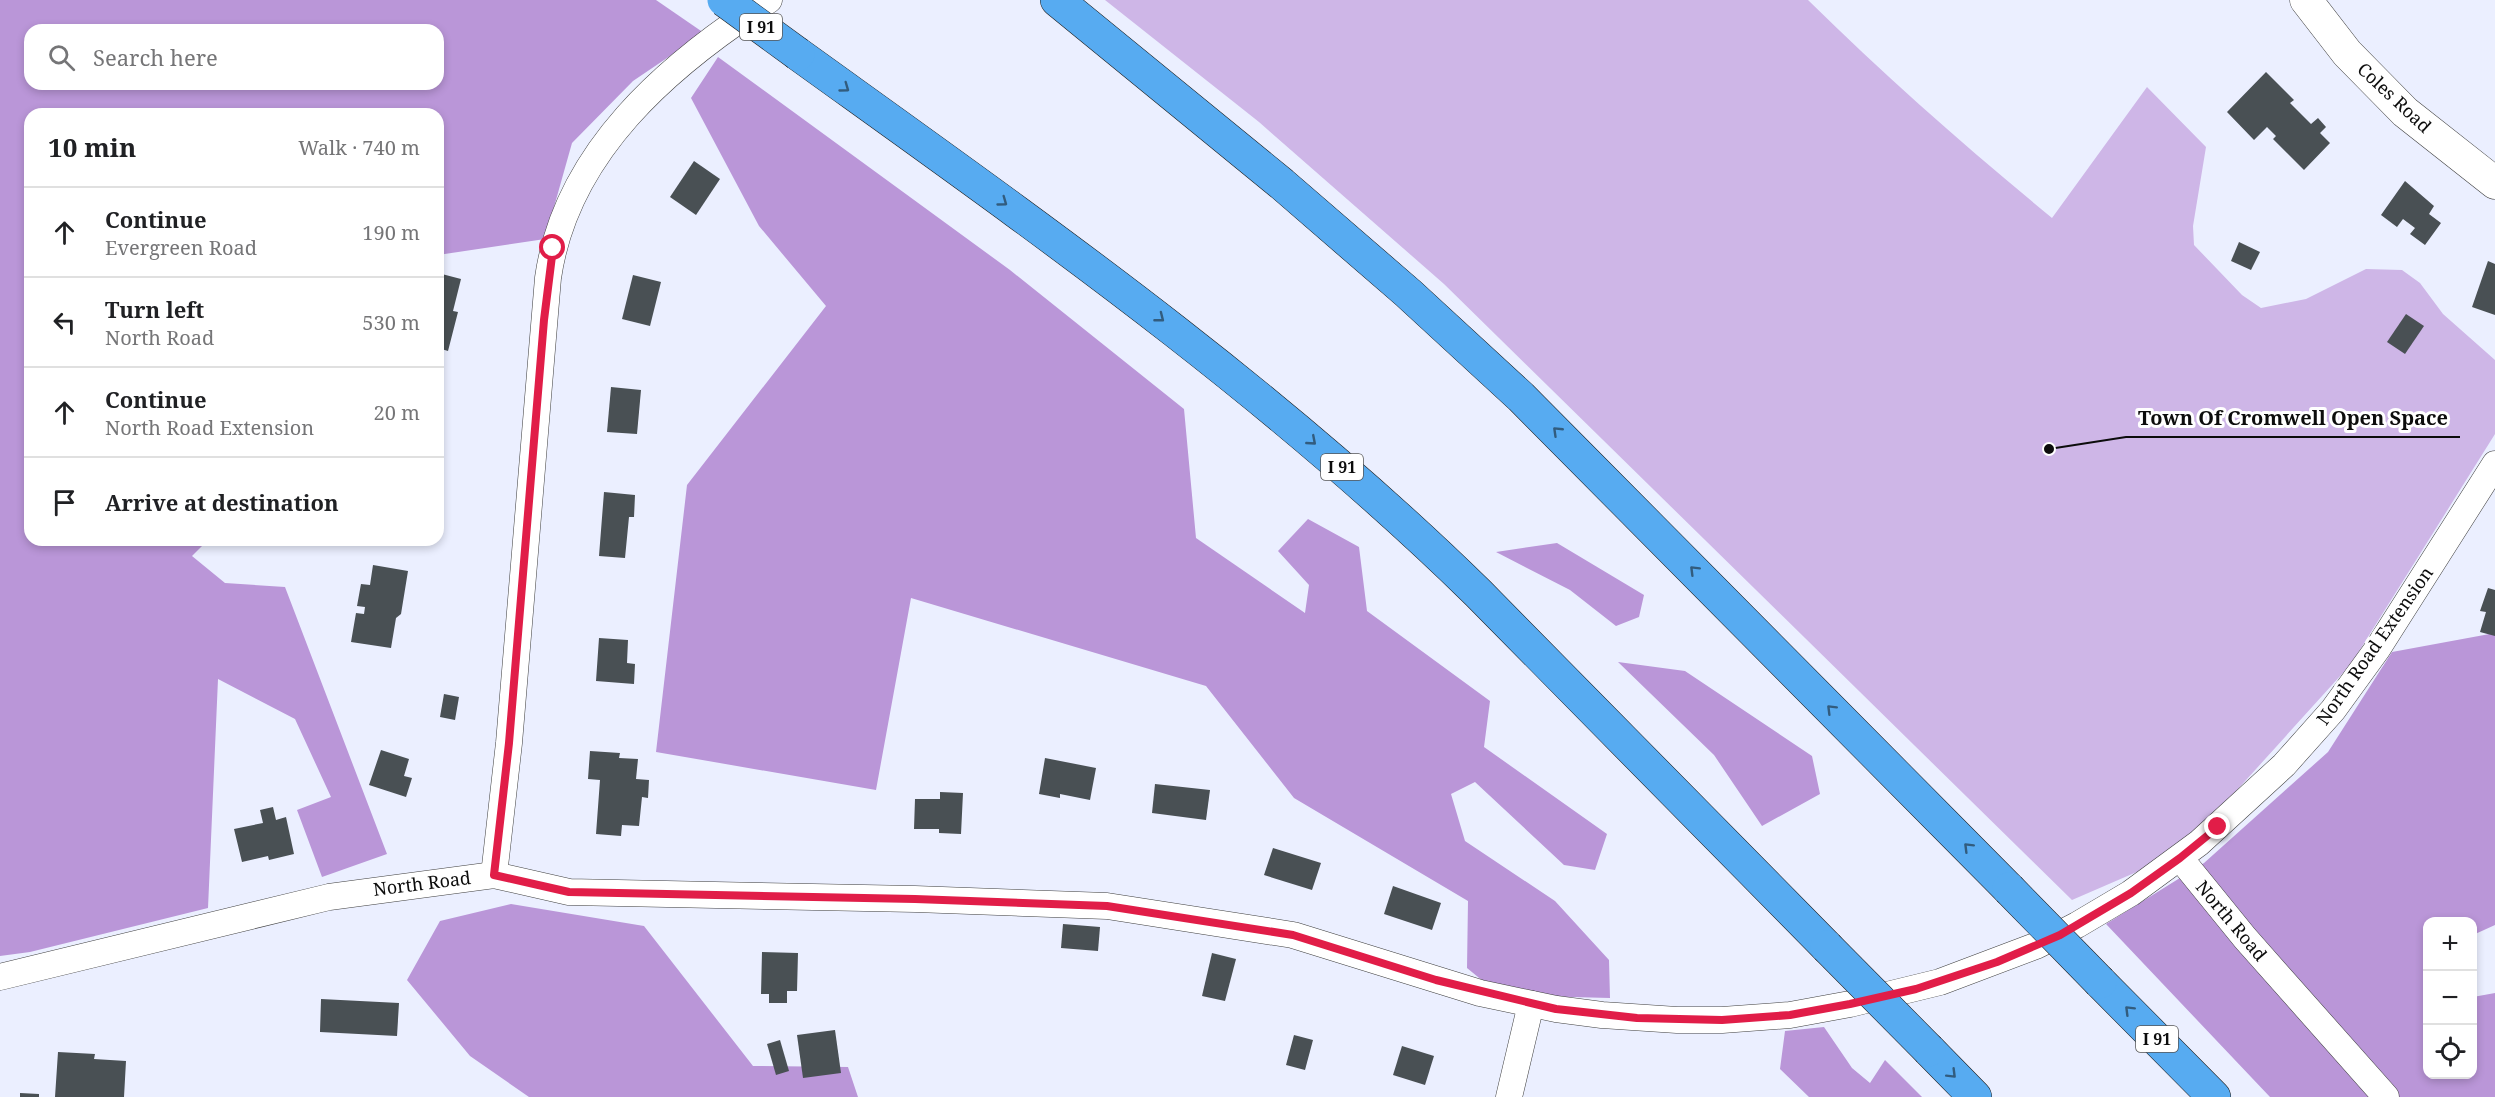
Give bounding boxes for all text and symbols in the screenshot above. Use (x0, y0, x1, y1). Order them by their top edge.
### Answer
road number: I 91 (740, 14, 782, 40)
search box (24, 24, 444, 90)
icon: search (45, 41, 78, 74)
text: Search here (93, 42, 218, 72)
street label: Coles Road (2353, 57, 2437, 138)
one-way arrow (839, 81, 850, 92)
text: 10 min (48, 129, 136, 165)
text: Walk · 740 m (298, 134, 420, 161)
one-way arrow (997, 195, 1008, 206)
text: Continue (105, 204, 207, 234)
icon: ahead (48, 216, 81, 249)
text: 190 m (362, 219, 420, 246)
text: Evergreen Road (105, 234, 257, 261)
route start (539, 234, 565, 260)
text: Turn left (105, 294, 204, 324)
icon: left (48, 306, 81, 339)
text: 530 m (362, 309, 420, 336)
one-way arrow (1153, 311, 1164, 322)
text: North Road (105, 324, 214, 351)
text: Continue (105, 384, 207, 414)
icon: ahead (48, 396, 81, 429)
text: 20 m (374, 399, 420, 426)
callout: Town Of Cromwell Open Space (2126, 399, 2460, 437)
text: Town Of Cromwell Open Space (2138, 404, 2448, 431)
text: North Road Extension (105, 414, 314, 441)
one-way arrow (1553, 427, 1563, 438)
one-way arrow (1305, 434, 1316, 445)
road number: I 91 (1321, 454, 1363, 480)
icon: arrive (48, 486, 81, 519)
text: Arrive at destination (105, 487, 339, 517)
street label: North Road Extension (2310, 561, 2438, 729)
one-way arrow (1690, 566, 1701, 577)
one-way arrow (1827, 705, 1838, 716)
route end (2204, 813, 2230, 839)
one-way arrow (1964, 844, 1975, 855)
street label: North Road (372, 865, 472, 901)
street label: North Road (2191, 875, 2273, 966)
map controls (2423, 917, 2477, 1079)
button: + (2423, 917, 2477, 971)
button: − (2423, 971, 2477, 1025)
one-way arrow (2125, 1007, 2136, 1018)
button: locate (2423, 1025, 2477, 1079)
road number: I 91 (2136, 1026, 2178, 1052)
one-way arrow (1945, 1067, 1956, 1077)

